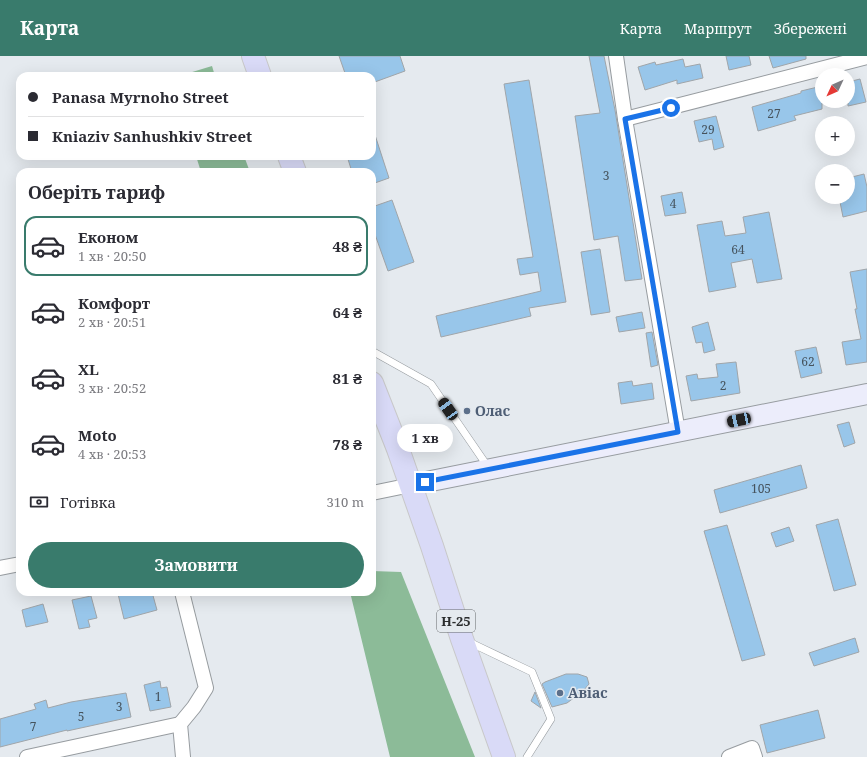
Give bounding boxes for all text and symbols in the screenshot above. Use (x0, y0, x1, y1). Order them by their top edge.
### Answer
text: Карта (20, 15, 79, 41)
text: Карта (620, 19, 662, 38)
text: Маршрут (684, 19, 752, 38)
text: Збережені (774, 19, 847, 38)
north arrow (815, 68, 855, 108)
map controls (815, 68, 855, 204)
text: Panasa Myrnoho Street (52, 87, 229, 107)
route start (662, 99, 680, 117)
house number: 27 (767, 105, 781, 122)
button: + (815, 116, 855, 156)
house number: 29 (701, 121, 715, 138)
text: Kniaziv Sanhushkiv Street (52, 126, 252, 146)
button: − (815, 164, 855, 204)
house number: 3 (603, 167, 610, 184)
text: Оберіть тариф (28, 180, 165, 204)
house number: 4 (670, 195, 677, 212)
text: Економ (78, 227, 138, 247)
icon: car (30, 228, 66, 264)
text: 48 ₴ (332, 236, 362, 256)
house number: 64 (731, 241, 745, 258)
text: 1 хв · 20:50 (78, 247, 146, 265)
text: Комфорт (78, 293, 150, 313)
icon: car (30, 294, 66, 330)
text: 64 ₴ (332, 302, 362, 322)
text: 2 хв · 20:51 (78, 313, 146, 331)
house number: 62 (801, 353, 815, 370)
text: XL (78, 359, 99, 379)
icon: car (30, 360, 66, 396)
text: 81 ₴ (332, 368, 362, 388)
house number: 2 (720, 377, 726, 394)
text: 3 хв · 20:52 (78, 379, 146, 397)
car (436, 396, 460, 422)
place label: Олас (475, 401, 510, 420)
marker: Олас (462, 406, 472, 416)
car (726, 412, 752, 428)
callout: 1 хв (397, 424, 453, 452)
text: Moto (78, 425, 117, 445)
icon: car (30, 426, 66, 462)
text: 1 хв (411, 429, 439, 447)
text: 78 ₴ (332, 434, 362, 454)
text: 4 хв · 20:53 (78, 445, 146, 463)
route end (416, 473, 434, 491)
house number: 105 (751, 480, 771, 497)
icon: cash (28, 491, 50, 513)
text: Готівка (60, 492, 116, 512)
text: 310 m (327, 493, 364, 511)
button: Замовити (28, 542, 364, 588)
road number: Н-25 (437, 610, 475, 632)
place label: Авіас (568, 683, 608, 702)
house number: 1 (155, 688, 161, 705)
marker: Авіас (555, 688, 565, 698)
house number: 3 (116, 698, 123, 715)
house number: 5 (78, 708, 84, 725)
house number: 7 (30, 718, 37, 735)

